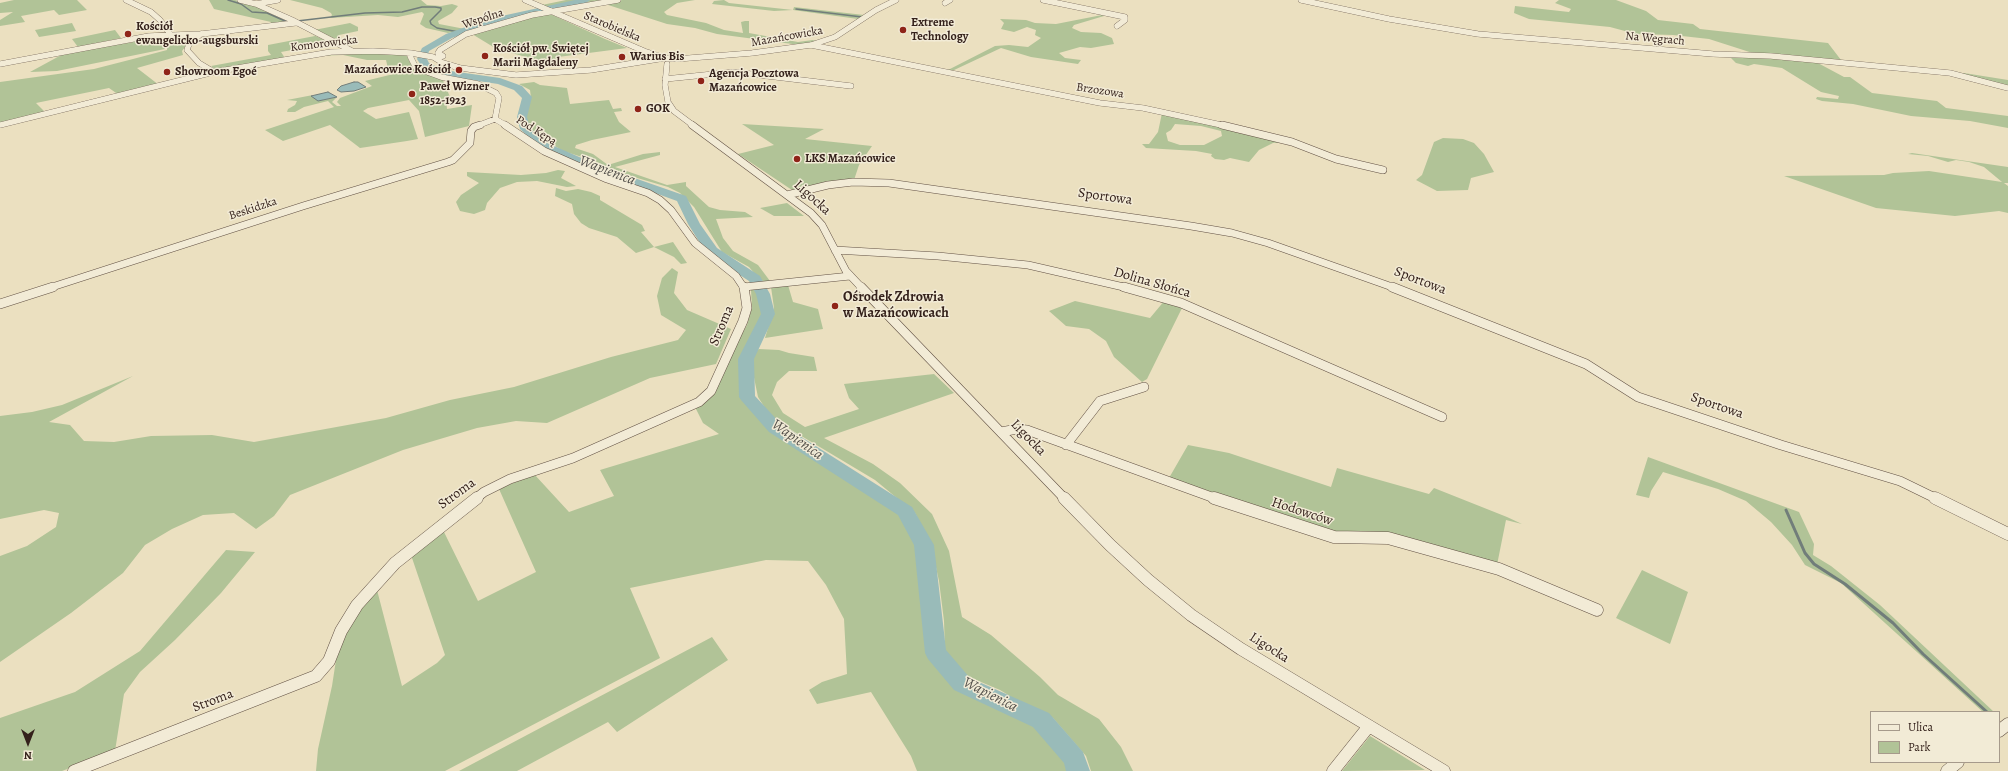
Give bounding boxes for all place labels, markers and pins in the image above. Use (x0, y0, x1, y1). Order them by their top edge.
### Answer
place label: Extreme Technology (911, 16, 968, 44)
place label: Kościół ewangelicko-augsburski (136, 20, 258, 48)
marker: Extreme Technology (898, 25, 908, 35)
marker: Kościół ewangelicko-augsburski (123, 29, 133, 39)
place label: Kościół pw. Świętej Marii Magdaleny (493, 42, 589, 70)
place label: Warius Bis (630, 50, 684, 64)
marker: Kościół pw. Świętej Marii Magdaleny (480, 51, 490, 61)
marker: Warius Bis (617, 52, 627, 62)
place label: Mazańcowice Kościół (344, 63, 451, 77)
place label: Showroom Egoé (175, 65, 257, 79)
marker: Mazańcowice Kościół (454, 65, 464, 75)
marker: Showroom Egoé (162, 67, 172, 77)
place label: Agencja Pocztowa Mazańcowice (709, 67, 799, 95)
marker: Agencja Pocztowa Mazańcowice (696, 76, 706, 86)
place label: Paweł Wizner 1852-1923 (420, 80, 489, 108)
marker: Paweł Wizner 1852-1923 (407, 89, 417, 99)
place label: GOK (646, 102, 670, 116)
marker: GOK (633, 104, 643, 114)
place label: LKS Mazańcowice (805, 152, 895, 166)
marker: LKS Mazańcowice (792, 154, 802, 164)
place label: Ośrodek Zdrowia w Mazańcowicach (843, 290, 949, 322)
marker: Ośrodek Zdrowia w Mazańcowicach (830, 301, 840, 311)

